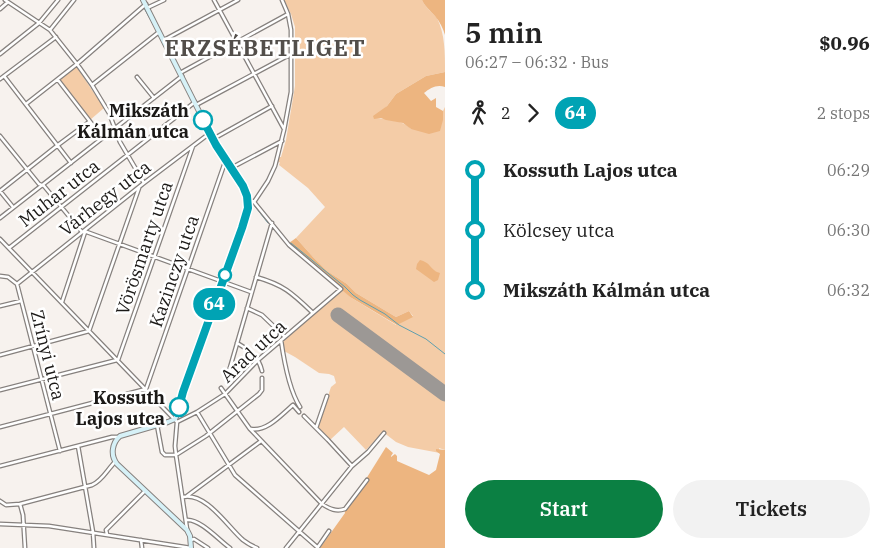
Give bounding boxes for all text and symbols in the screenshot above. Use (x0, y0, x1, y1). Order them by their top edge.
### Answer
text: 5 min (465, 14, 543, 51)
text: $0.96 (819, 31, 870, 55)
district label: ERZSÉBETLIGET (164, 33, 366, 62)
text: 06:27 – 06:32 · Bus (465, 52, 609, 72)
place label: Mikszáth Kálmán utca (77, 99, 189, 143)
icon: walk (465, 99, 493, 127)
icon: forward (519, 99, 547, 127)
text: 64 (565, 101, 586, 124)
text: 2 (501, 103, 511, 123)
text: 2 stops (817, 103, 870, 123)
marker: Mikszáth Kálmán utca (193, 110, 213, 130)
street label: Muhar utca (14, 154, 104, 232)
street label: Várhegy utca (55, 155, 155, 241)
text: Kossuth Lajos utca (503, 158, 678, 182)
text: 06:29 (827, 160, 870, 180)
street label: Vörösmarty utca (110, 178, 178, 318)
street label: Kazinczy utca (144, 212, 204, 330)
text: Kölcsey utca (503, 218, 615, 242)
text: 06:30 (827, 220, 870, 240)
unlabelled marker (218, 268, 232, 282)
text: Mikszáth Kálmán utca (503, 278, 710, 302)
text: 06:32 (827, 280, 870, 300)
line badge: 64 (192, 288, 236, 320)
text: 64 (203, 292, 225, 315)
street label: Zrínyi utca (26, 307, 70, 403)
street label: Arad utca (215, 315, 291, 387)
place label: Kossuth Lajos utca (76, 386, 165, 430)
marker: Kossuth Lajos utca (169, 397, 189, 417)
button: Start (465, 480, 663, 538)
button: Tickets (673, 480, 870, 538)

